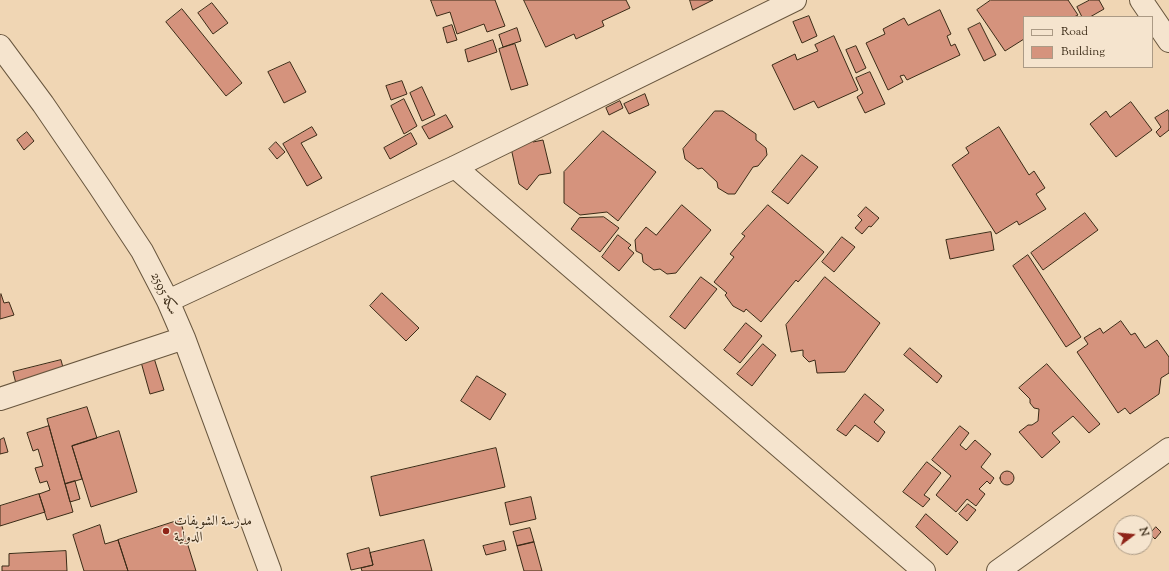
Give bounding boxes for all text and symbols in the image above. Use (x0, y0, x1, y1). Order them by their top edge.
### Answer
legend (1023, 16, 1153, 68)
text: Road (1061, 23, 1088, 41)
text: Building (1061, 43, 1105, 61)
street label: سكة 2595 (146, 270, 180, 318)
place label: مدرسة الشويفات الدولية (174, 515, 252, 548)
north arrow (1113, 515, 1153, 555)
marker: مدرسة الشويفات الدولية (161, 526, 171, 536)
text: N (1135, 526, 1152, 538)

